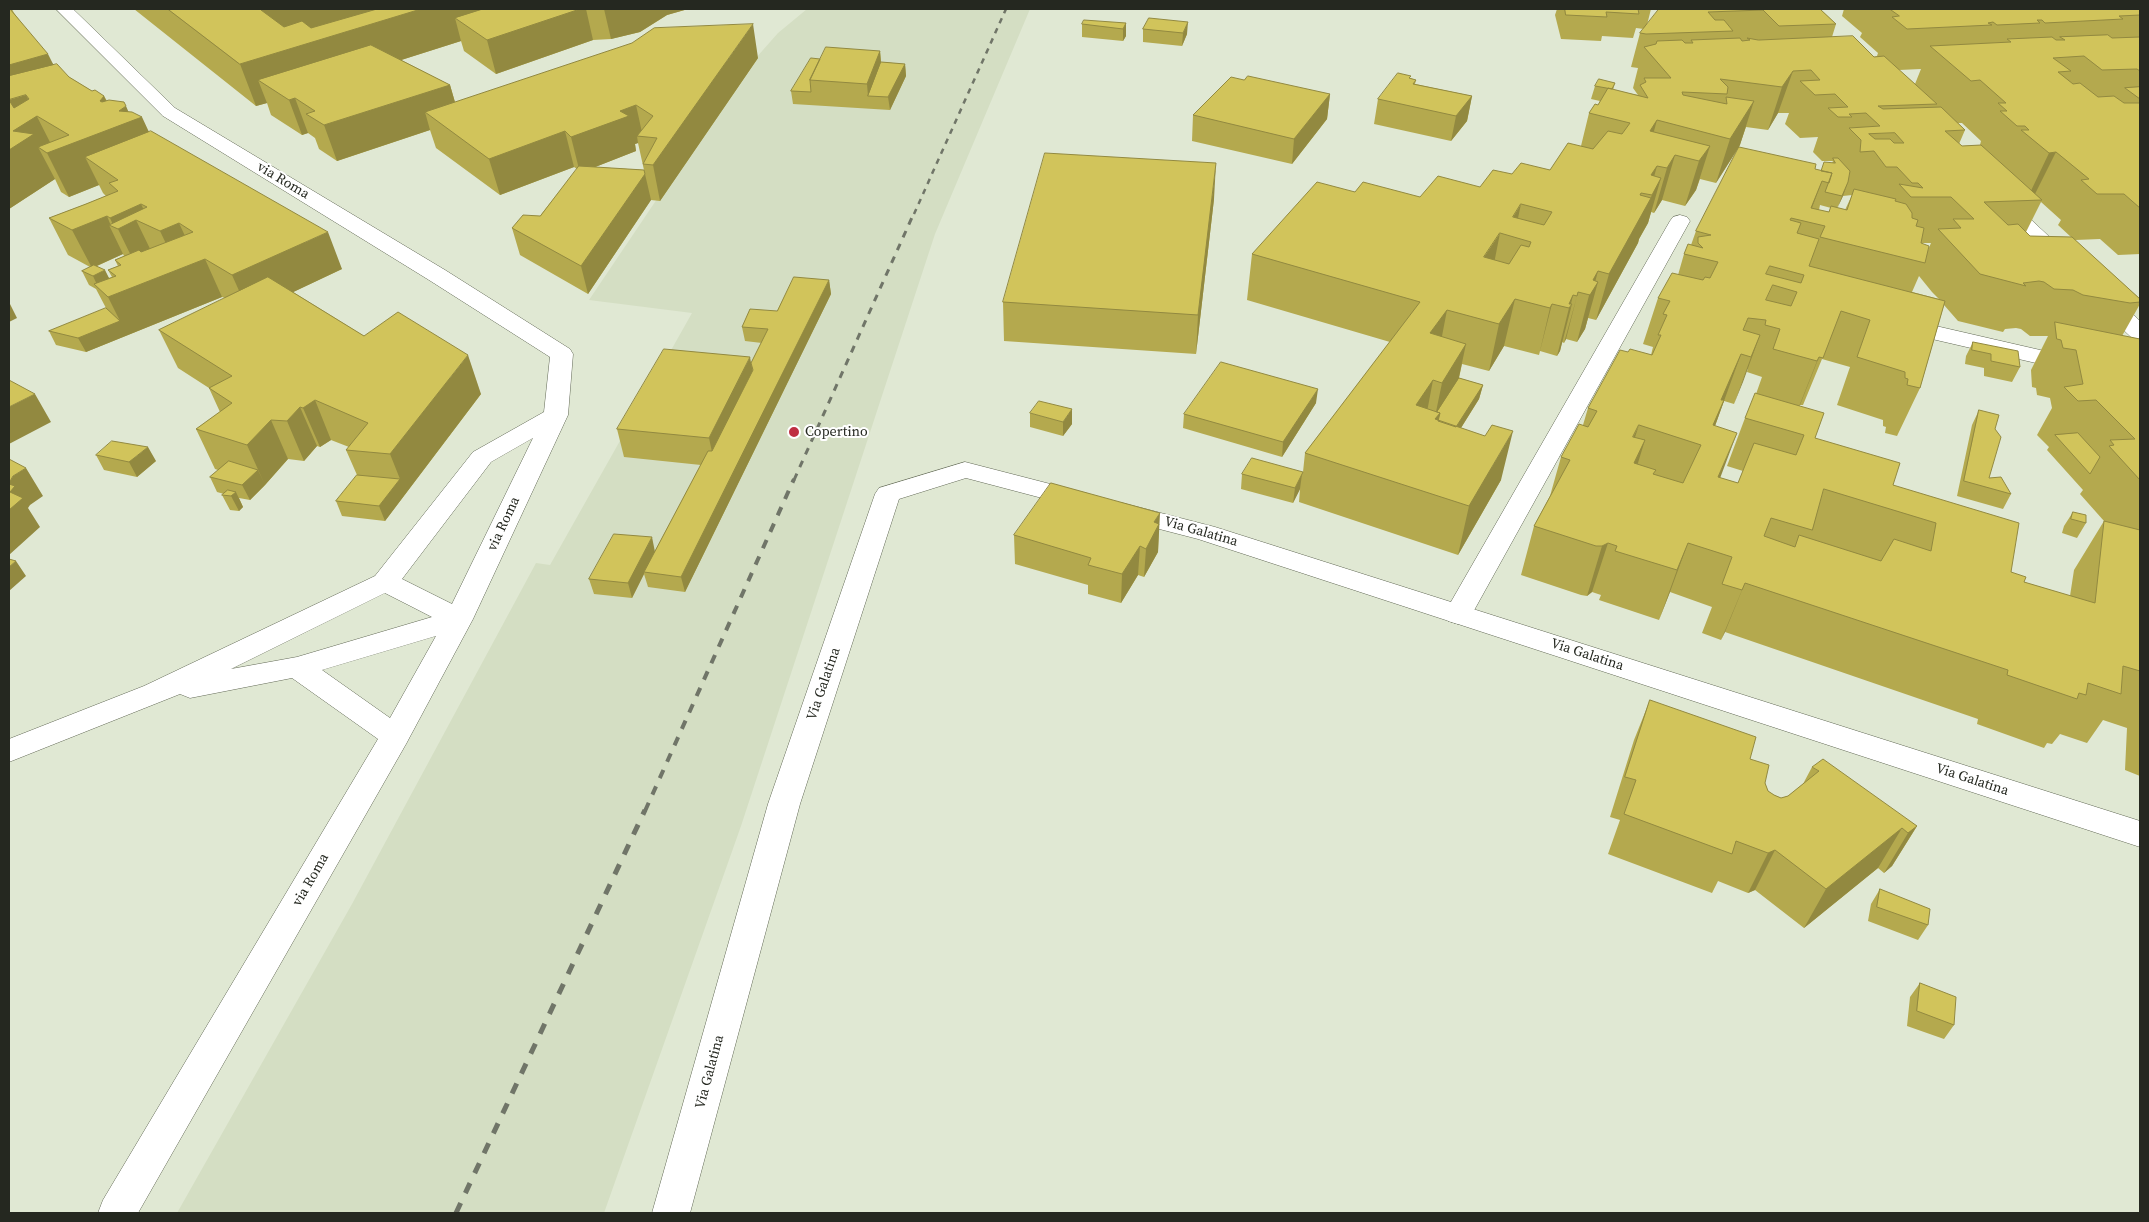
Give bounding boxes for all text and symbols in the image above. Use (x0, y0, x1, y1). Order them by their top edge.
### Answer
street label: via Roma (254, 159, 312, 203)
place label: Copertino (805, 424, 868, 440)
marker: Copertino (787, 425, 801, 439)
street label: via Roma (484, 494, 524, 554)
street label: Via Galatina (1162, 513, 1240, 551)
street label: Via Galatina (1548, 635, 1626, 675)
street label: Via Galatina (804, 645, 844, 723)
street label: Via Galatina (1933, 760, 2011, 800)
street label: via Roma (289, 851, 333, 909)
street label: Via Galatina (692, 1033, 728, 1111)

